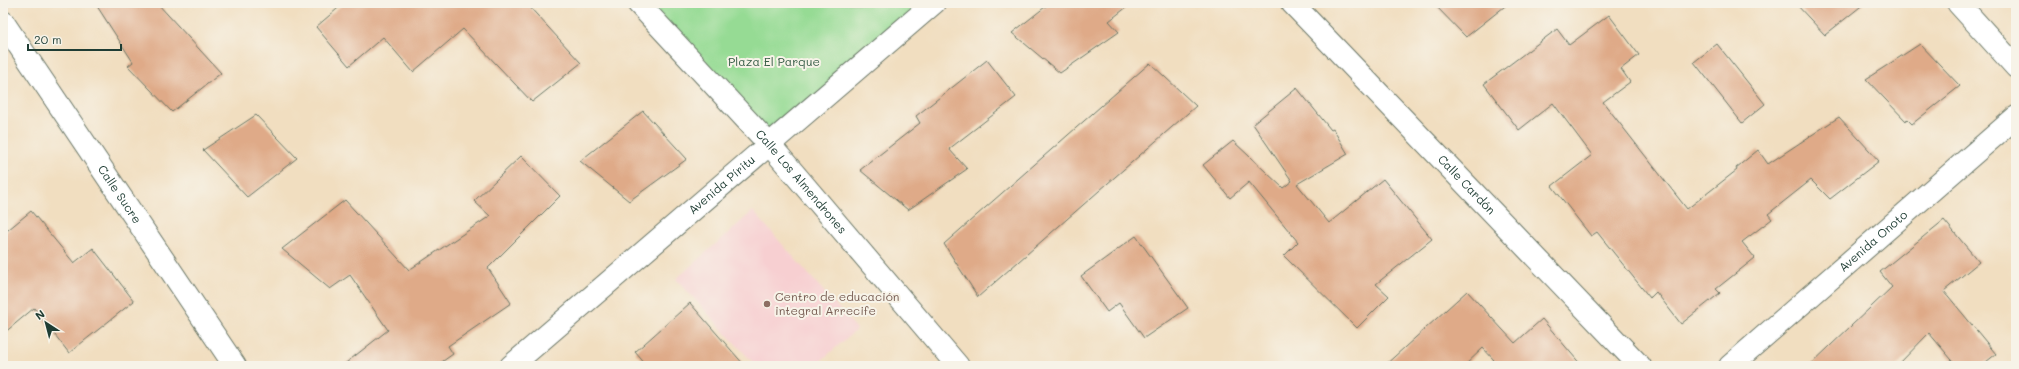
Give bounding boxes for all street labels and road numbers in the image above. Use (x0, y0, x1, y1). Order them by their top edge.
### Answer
street label: Calle Los Almendrones (753, 126, 851, 237)
street label: Avenida Píritu (685, 151, 758, 217)
street label: Calle Cardón (1435, 151, 1499, 217)
street label: Calle Sucre (95, 162, 146, 226)
street label: Avenida Onoto (1835, 206, 1910, 275)

